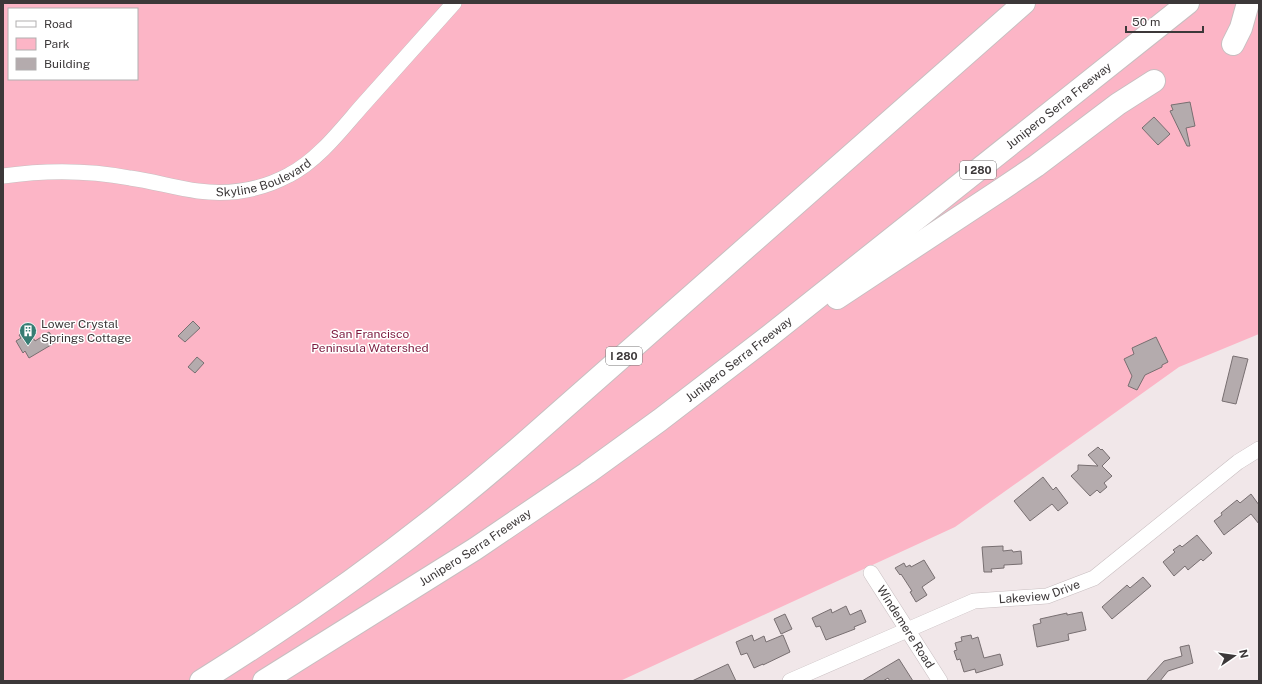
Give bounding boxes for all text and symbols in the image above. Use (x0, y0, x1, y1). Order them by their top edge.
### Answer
legend (8, 8, 138, 80)
scale bar (1126, 8, 1203, 34)
text: 50 m (1132, 15, 1160, 29)
text: Road (44, 17, 72, 31)
text: Park (44, 37, 70, 51)
text: Building (44, 57, 90, 71)
street label: Junipero Serra Freeway (1003, 59, 1115, 152)
street label: Skyline Boulevard (216, 156, 314, 199)
road number: I 280 (960, 161, 996, 179)
street label: Junipero Serra Freeway (683, 313, 795, 405)
place label: Lower Crystal Springs Cottage (41, 317, 131, 345)
building icon: Lower Crystal Springs Cottage (18, 321, 38, 346)
park label: San Francisco Peninsula Watershed (311, 327, 429, 355)
road number: I 280 (606, 347, 642, 365)
street label: Junipero Serra Freeway (417, 506, 534, 589)
street label: Lakeview Drive (998, 577, 1082, 606)
street label: Windemere Road (874, 583, 937, 671)
north arrow (1214, 636, 1254, 676)
text: N (1237, 648, 1251, 659)

